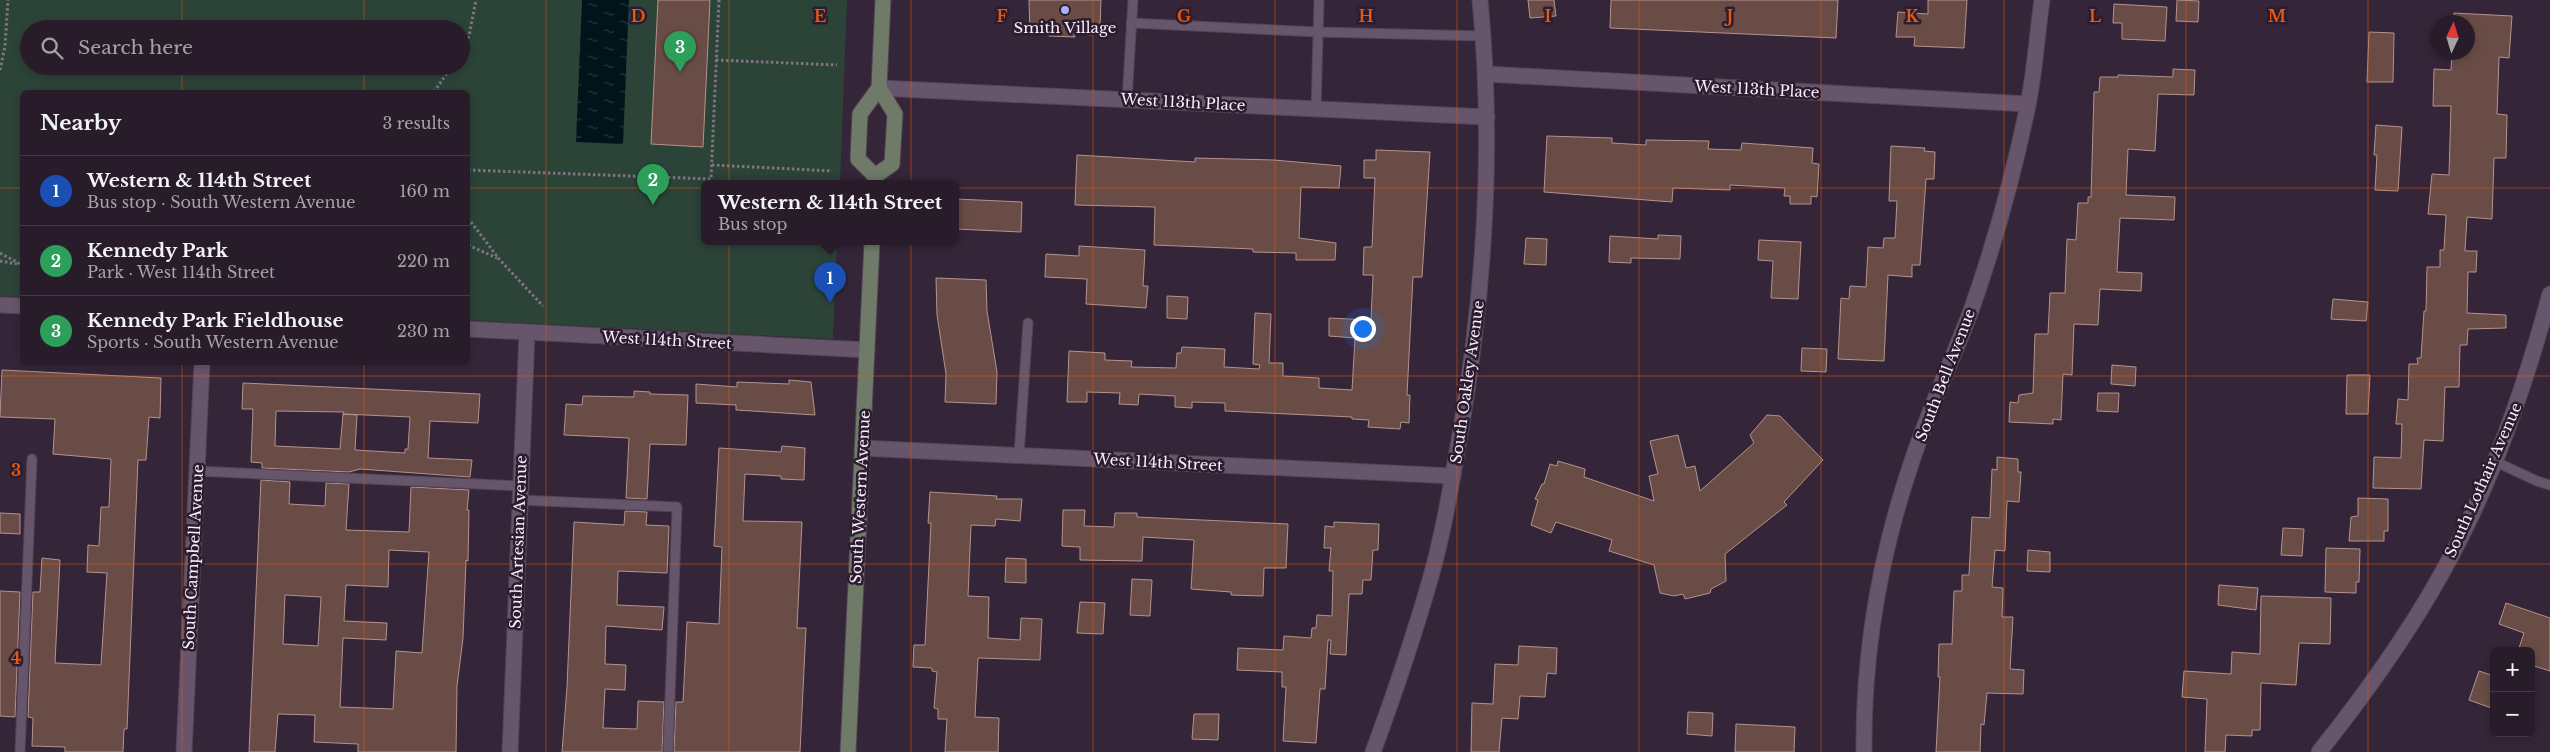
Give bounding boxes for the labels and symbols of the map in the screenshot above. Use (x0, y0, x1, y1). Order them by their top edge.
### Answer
marker: Smith Village (1059, 4, 1071, 16)
text: D (631, 6, 645, 26)
text: E (814, 6, 826, 26)
text: F (996, 6, 1008, 26)
text: G (1177, 6, 1191, 26)
text: H (1358, 6, 1374, 26)
text: I (1545, 6, 1552, 26)
text: J (1724, 6, 1733, 26)
text: K (1905, 6, 1919, 26)
text: L (2089, 6, 2101, 26)
text: M (2268, 6, 2286, 26)
north arrow (2430, 15, 2475, 60)
place label: Smith Village (1014, 18, 1116, 37)
pin: 3 (664, 31, 696, 72)
street label: West 113th Place (1693, 76, 1820, 102)
street label: West 113th Place (1119, 89, 1246, 115)
pin: 2 (637, 164, 669, 205)
pin: 1 (814, 262, 846, 303)
street label: South Oakley Avenue (1446, 299, 1488, 465)
street label: South Bell Avenue (1911, 306, 1979, 444)
your location (1350, 316, 1376, 342)
street label: West 114th Street (601, 327, 732, 353)
street label: South Lothair Avenue (2440, 400, 2526, 560)
street label: South Western Avenue (846, 410, 874, 584)
street label: West 114th Street (1092, 449, 1223, 475)
street label: South Artesian Avenue (505, 455, 531, 629)
text: 3 (11, 460, 21, 480)
street label: South Campbell Avenue (179, 464, 207, 650)
text: 4 (11, 648, 21, 668)

